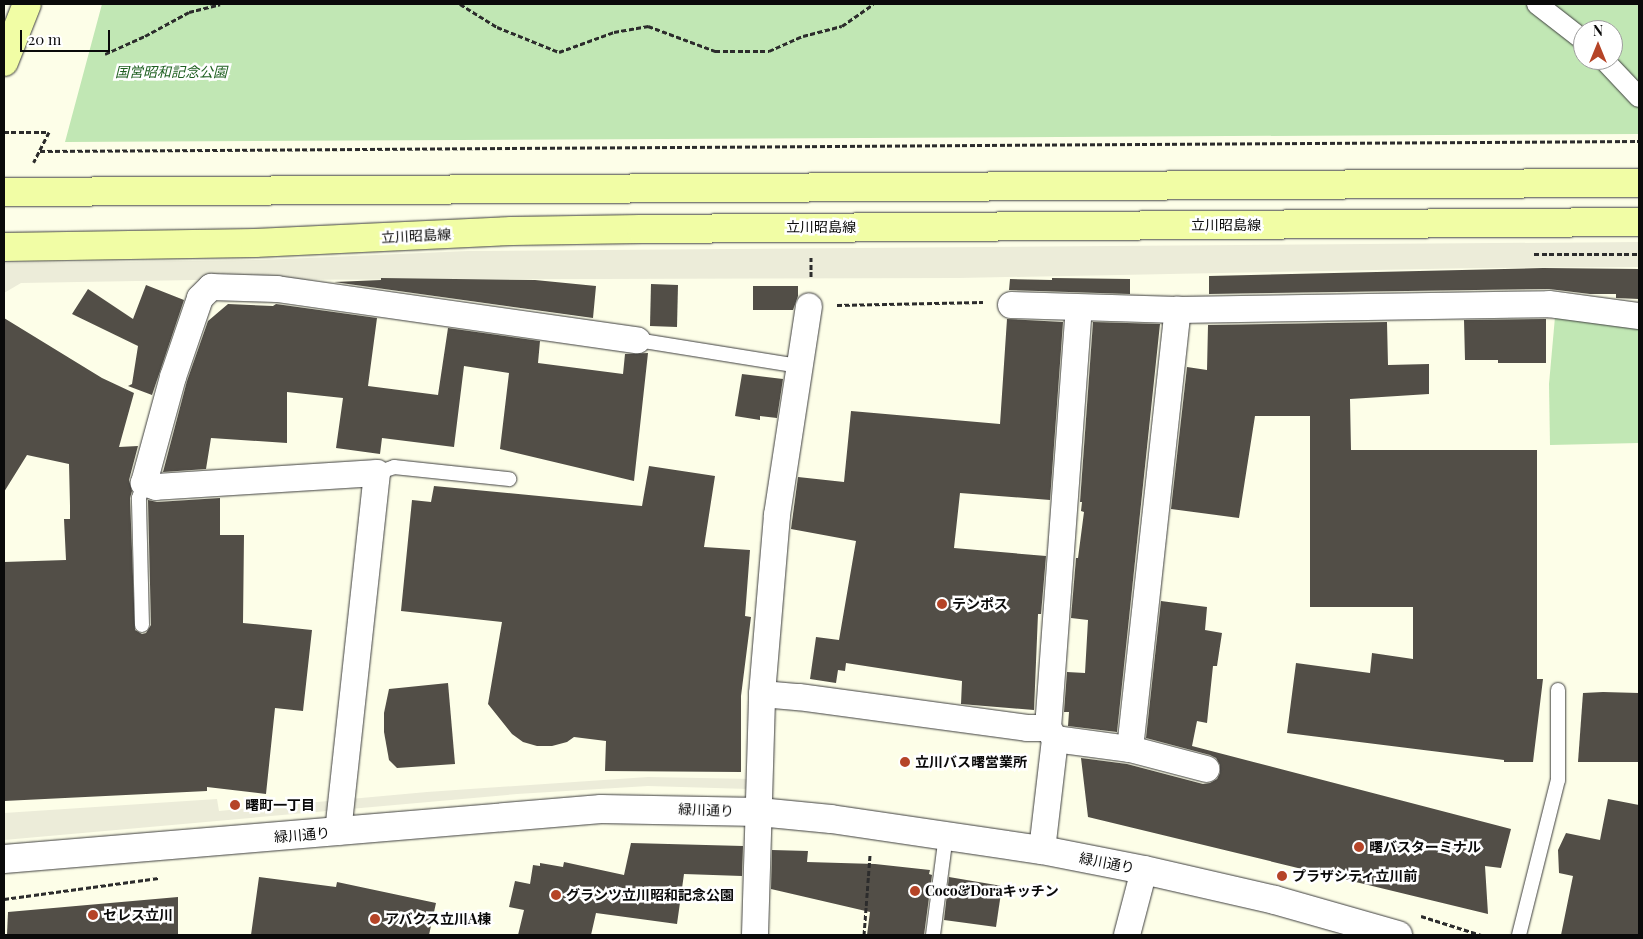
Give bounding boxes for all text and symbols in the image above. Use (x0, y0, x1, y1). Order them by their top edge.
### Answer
scale bar (22, 20, 112, 52)
north arrow (1573, 20, 1623, 70)
text: N (1593, 21, 1603, 40)
text: 20 m (28, 29, 61, 49)
park label: 国営昭和記念公園 (115, 64, 227, 80)
street label: 立川昭島線 (1191, 217, 1261, 233)
street label: 立川昭島線 (786, 219, 856, 235)
street label: 立川昭島線 (381, 226, 451, 246)
place label: テンポス (952, 596, 1008, 612)
marker: テンポス (936, 598, 948, 610)
place label: 立川バス曙営業所 (915, 754, 1027, 770)
marker: 立川バス曙営業所 (899, 756, 911, 768)
place label: 曙町一丁目 (245, 797, 315, 813)
marker: 曙町一丁目 (229, 799, 241, 811)
street label: 緑川通り (678, 801, 734, 819)
street label: 緑川通り (273, 824, 331, 846)
place label: 曙バスターミナル (1369, 839, 1481, 855)
marker: 曙バスターミナル (1353, 841, 1365, 853)
street label: 緑川通り (1078, 849, 1136, 877)
place label: プラザシティ立川前 (1292, 868, 1418, 884)
marker: プラザシティ立川前 (1276, 870, 1288, 882)
place label: Coco&Doraキッチン (925, 883, 1059, 899)
marker: Coco&Doraキッチン (909, 885, 921, 897)
place label: グランツ立川昭和記念公園 (566, 887, 734, 903)
marker: グランツ立川昭和記念公園 (550, 889, 562, 901)
place label: セレス立川 (103, 907, 173, 923)
marker: セレス立川 (87, 909, 99, 921)
place label: アバクス立川A棟 (385, 911, 492, 927)
marker: アバクス立川A棟 (369, 913, 381, 925)

